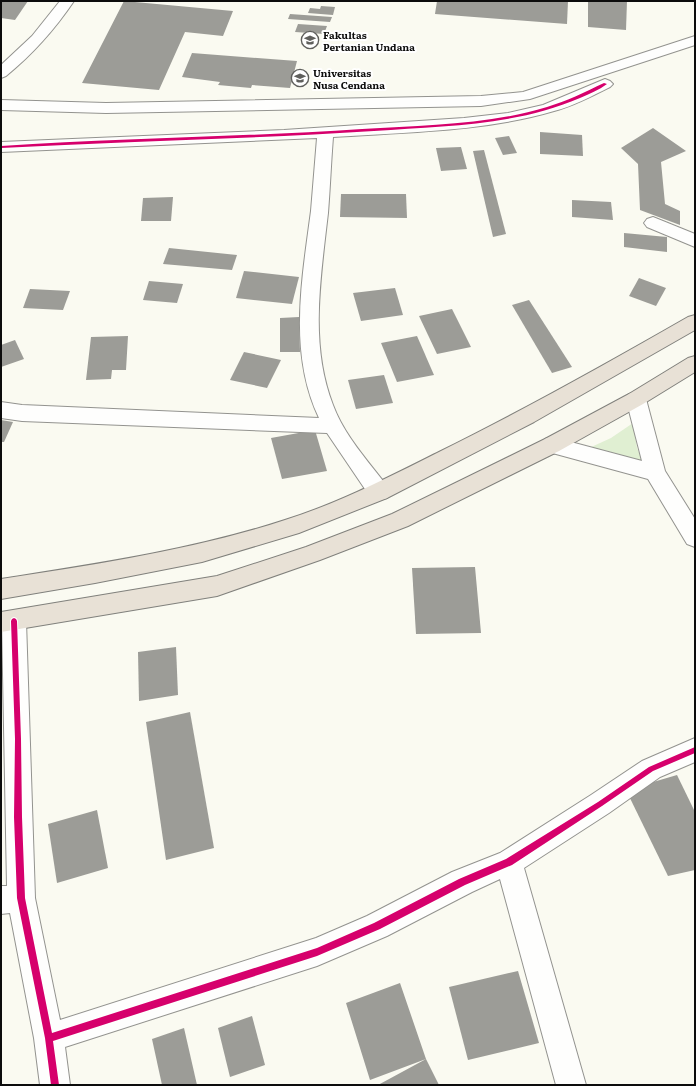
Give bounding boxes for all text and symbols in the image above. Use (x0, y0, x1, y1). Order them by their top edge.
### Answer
place label: Fakultas Pertanian Undana (323, 27, 415, 54)
school or university icon: Fakultas Pertanian Undana (300, 30, 320, 50)
place label: Universitas Nusa Cendana (313, 65, 385, 92)
school or university icon: Universitas Nusa Cendana (290, 68, 310, 88)

